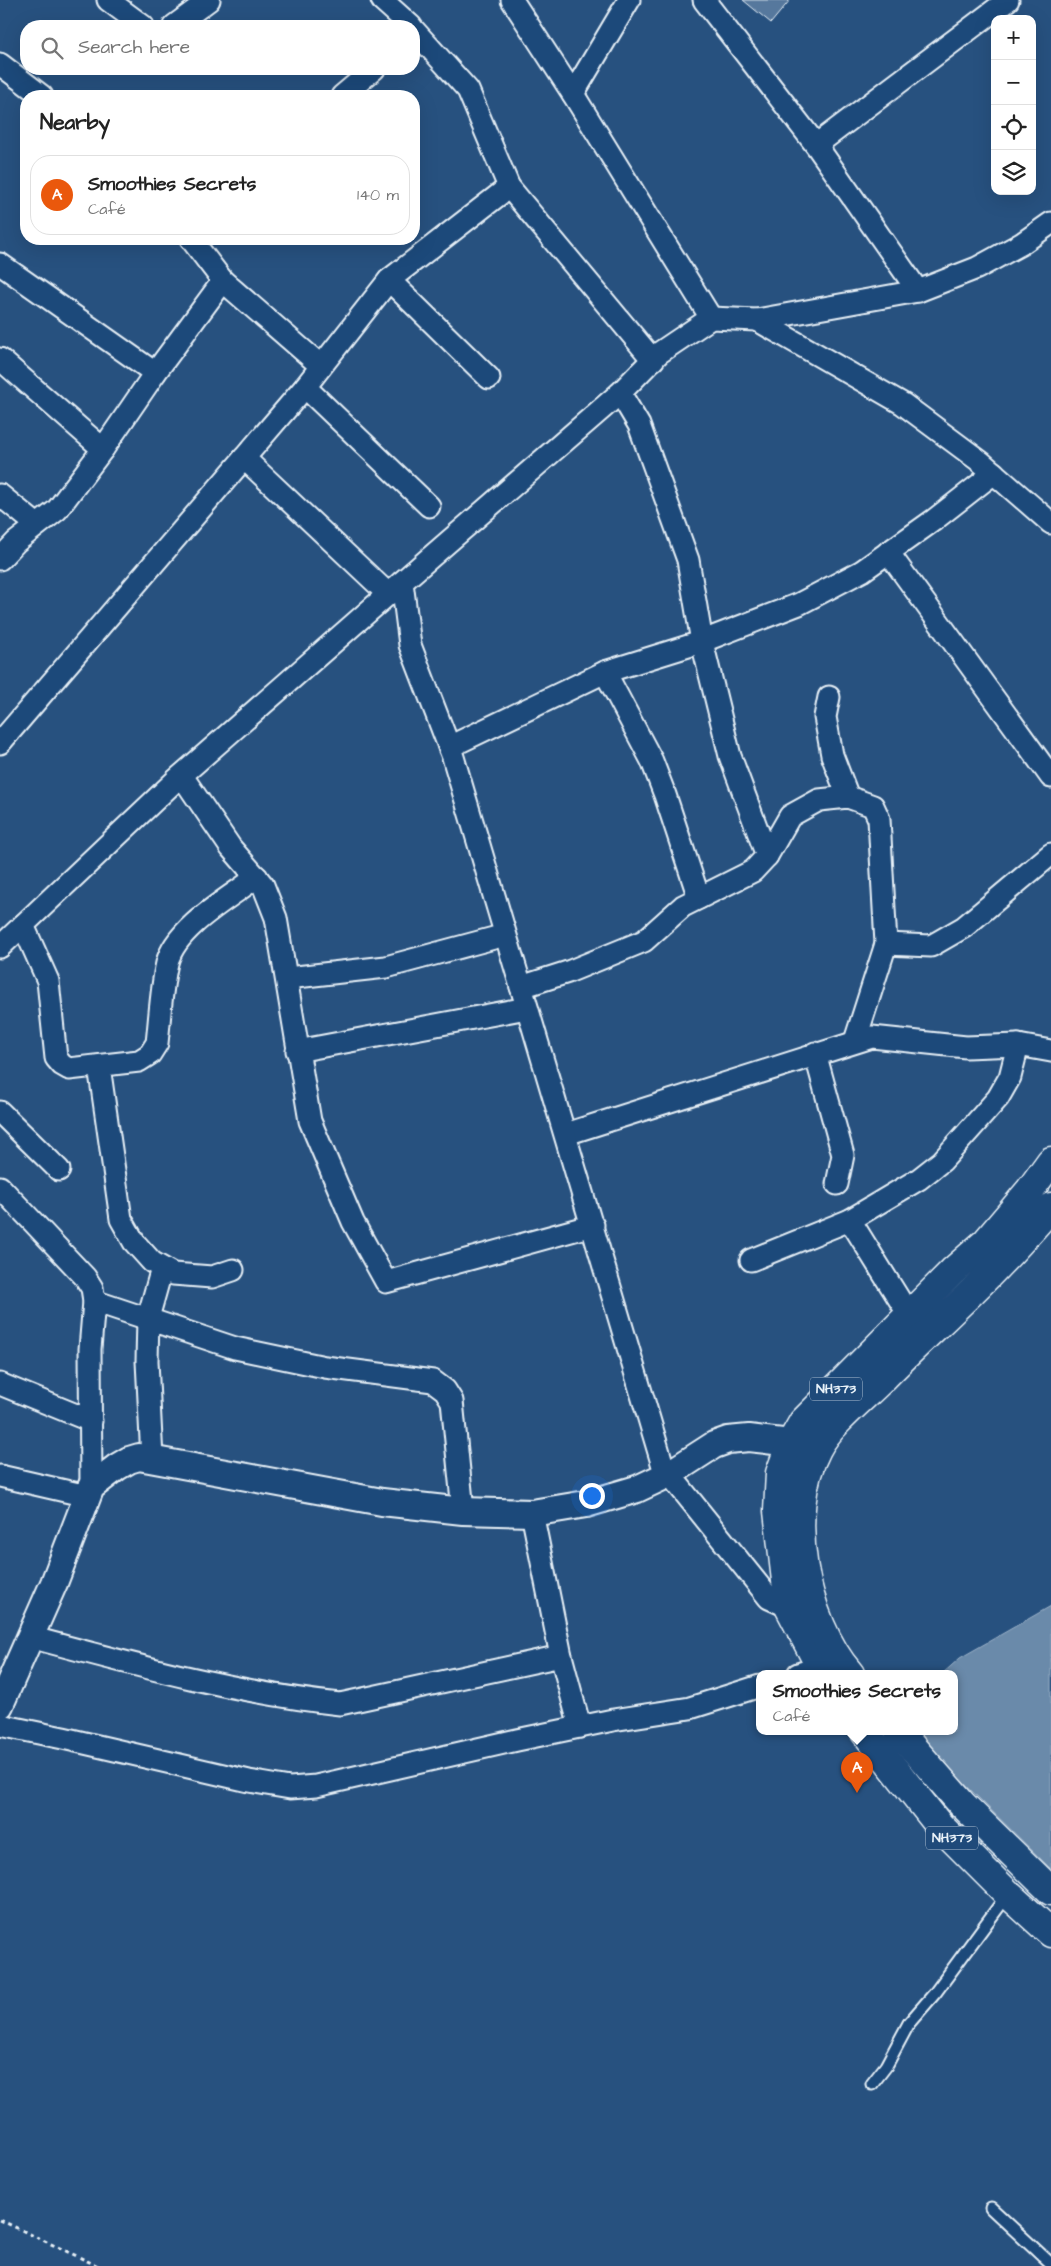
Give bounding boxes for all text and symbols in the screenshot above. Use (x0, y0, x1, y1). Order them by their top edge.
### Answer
map controls (991, 15, 1036, 195)
button: + (991, 15, 1036, 60)
search box (20, 20, 420, 75)
icon: search (38, 34, 66, 62)
text: Search here (78, 34, 190, 61)
button: − (991, 60, 1036, 105)
button: locate (991, 105, 1036, 150)
text: Nearby (40, 108, 110, 137)
button: layers (991, 150, 1036, 195)
text: Smoothies Secrets (88, 171, 256, 198)
text: A (52, 184, 62, 206)
text: 140 m (357, 184, 399, 206)
text: Café (88, 198, 126, 220)
road number: NH373 (810, 1378, 862, 1400)
your location (579, 1483, 605, 1509)
popup (756, 1670, 958, 1735)
text: Smoothies Secrets (773, 1678, 941, 1705)
text: Café (773, 1705, 810, 1727)
pin: A (841, 1752, 873, 1793)
road number: NH373 (926, 1826, 978, 1850)

